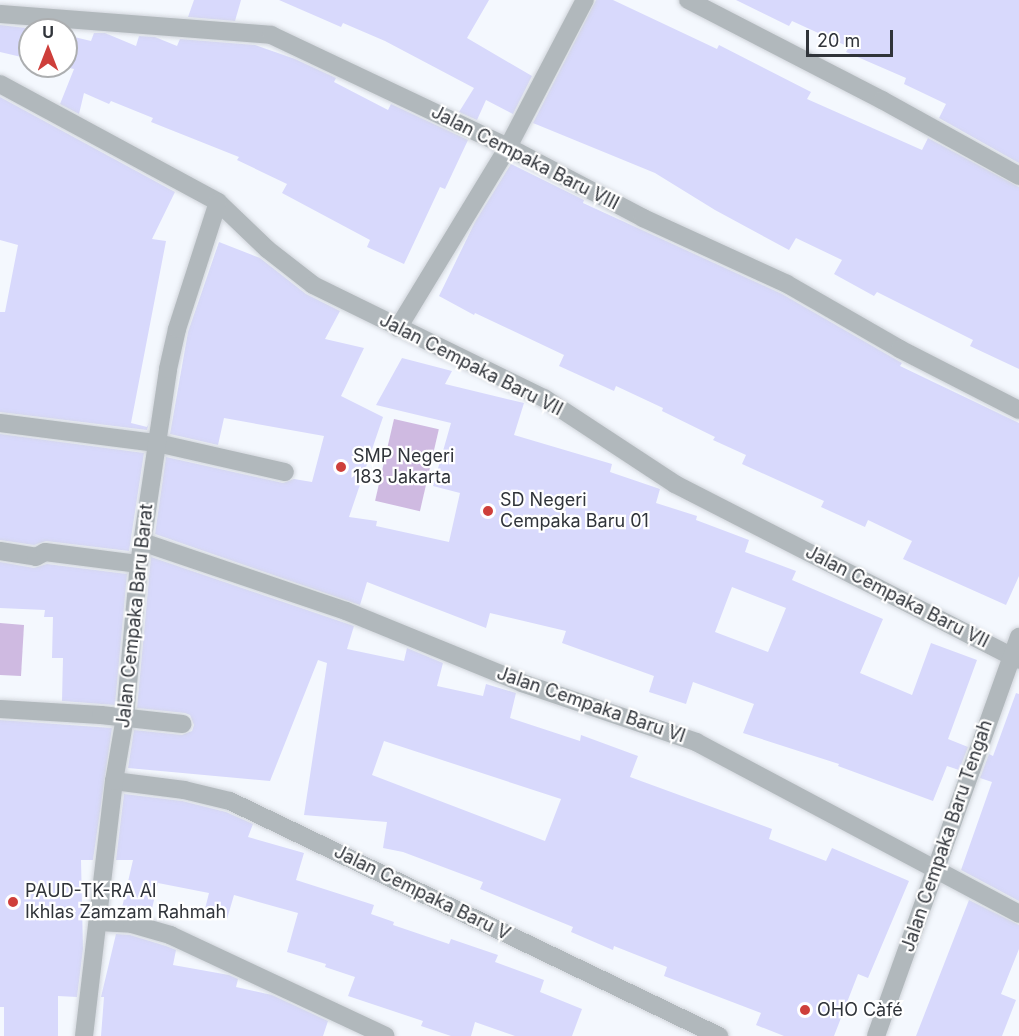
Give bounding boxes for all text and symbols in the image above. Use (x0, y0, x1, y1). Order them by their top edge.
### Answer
north arrow (18, 18, 78, 78)
scale bar (809, 18, 896, 56)
text: U (42, 22, 54, 42)
text: 20 m (817, 30, 860, 51)
street label: Jalan Cempaka Baru VIII (428, 101, 622, 215)
street label: Jalan Cempaka Baru VII (376, 309, 566, 421)
place label: SMP Negeri 183 Jakarta (353, 446, 454, 488)
marker: SMP Negeri 183 Jakarta (334, 460, 348, 474)
place label: SD Negeri Cempaka Baru 01 (500, 490, 649, 532)
street label: Jalan Cempaka Baru Barat (112, 503, 158, 729)
marker: SD Negeri Cempaka Baru 01 (481, 504, 495, 518)
street label: Jalan Cempaka Baru VII (802, 541, 992, 653)
street label: Jalan Cempaka Baru VI (494, 663, 688, 747)
street label: Jalan Cempaka Baru Tengah (897, 717, 997, 955)
street label: Jalan Cempaka Baru V (330, 841, 514, 945)
place label: PAUD-TK-RA Al Ikhlas Zamzam Rahmah (25, 881, 226, 924)
marker: PAUD-TK-RA Al Ikhlas Zamzam Rahmah (6, 895, 20, 909)
place label: OHO Càfé (817, 999, 903, 1021)
marker: OHO Càfé (798, 1003, 812, 1017)

